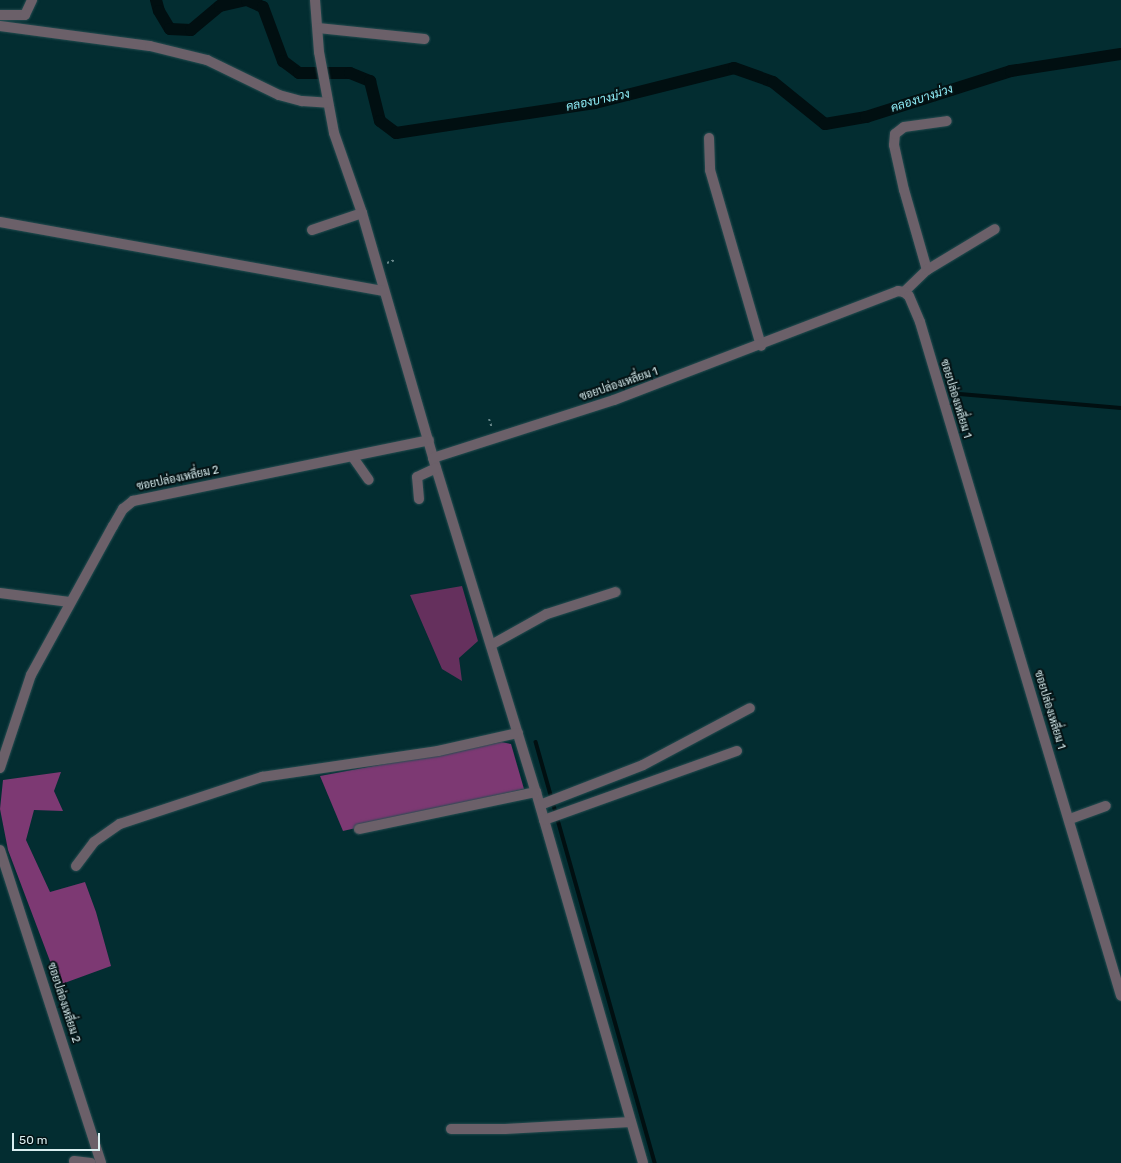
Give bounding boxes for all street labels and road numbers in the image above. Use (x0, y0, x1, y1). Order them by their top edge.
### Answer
street label: ซอยปล่องเหลี่ยม 1 (937, 358, 973, 440)
street label: ซอยปล่องเหลี่ยม 1 (578, 365, 660, 405)
street label: ซอยปล่องเหลี่ยม 2 (136, 464, 220, 494)
street label: ซอยปล่องเหลี่ยม 1 (1031, 669, 1067, 751)
street label: ซอยปล่องเหลี่ยม 2 (44, 961, 82, 1045)

